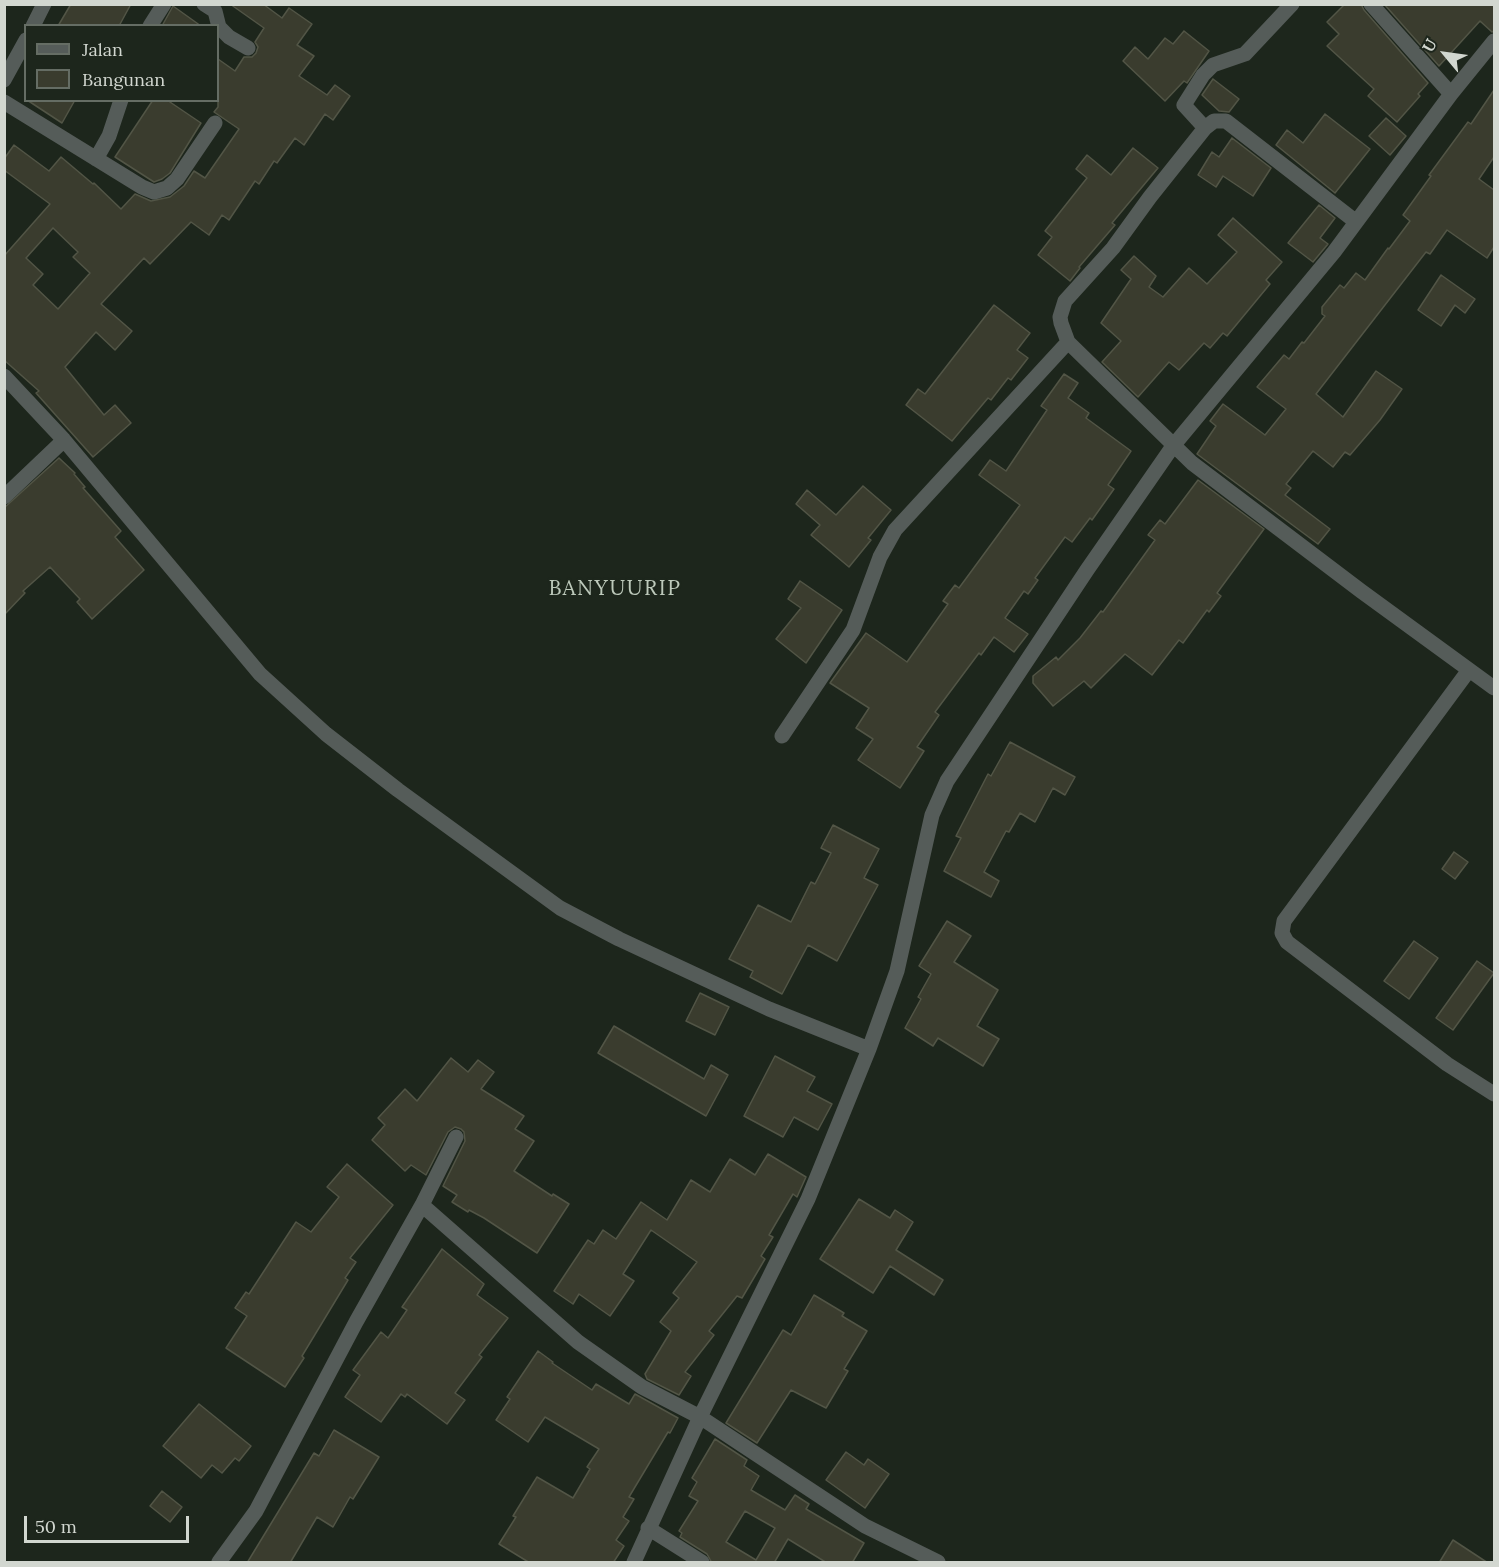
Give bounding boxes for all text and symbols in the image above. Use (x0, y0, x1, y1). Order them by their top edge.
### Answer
legend (24, 24, 219, 102)
north arrow (1415, 24, 1475, 84)
text: U (1418, 35, 1441, 55)
text: Jalan (82, 38, 123, 61)
text: Bangunan (82, 68, 165, 91)
district label: BANYUURIP (549, 576, 681, 602)
scale bar (27, 1504, 192, 1542)
text: 50 m (35, 1515, 77, 1538)

